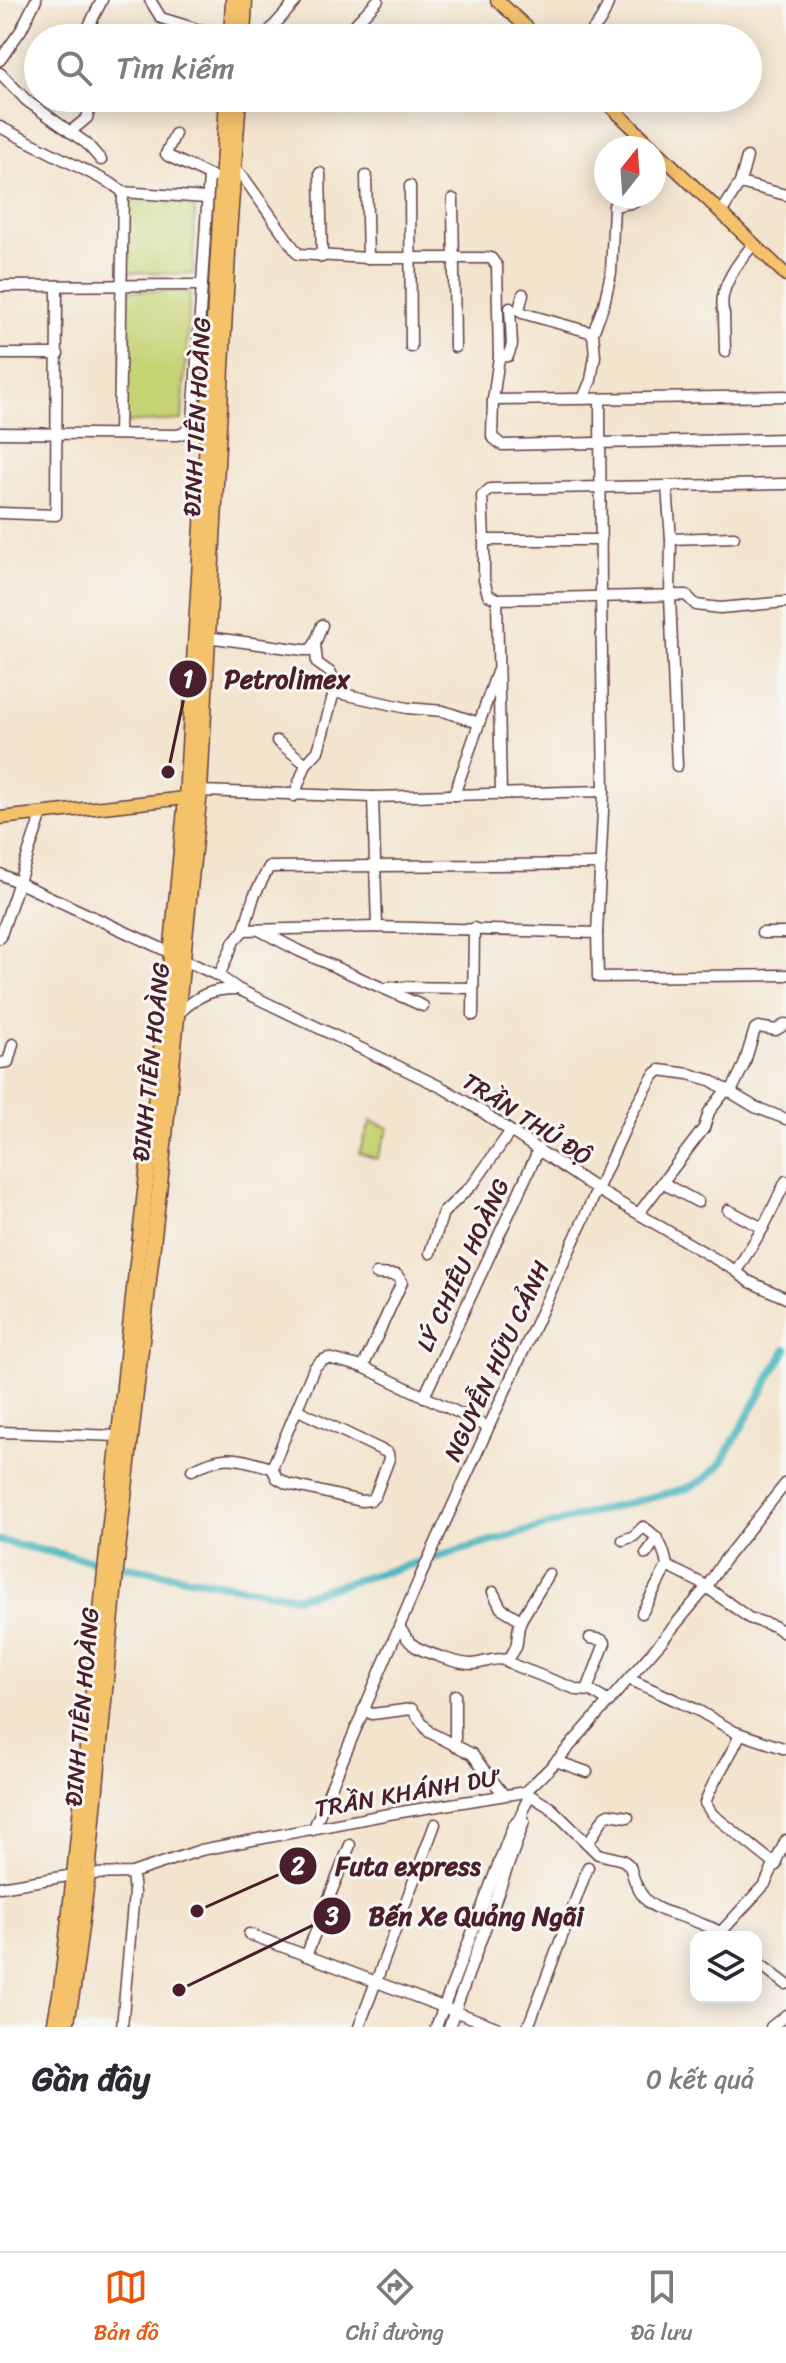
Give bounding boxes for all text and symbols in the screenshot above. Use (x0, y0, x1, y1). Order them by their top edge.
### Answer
search box (24, 24, 762, 112)
text: Tìm kiếm (116, 41, 234, 95)
icon: search (52, 46, 96, 90)
north arrow (594, 136, 666, 208)
street label: ĐINH TIÊN HOÀNG (171, 316, 223, 518)
callout: Petrolimex (168, 654, 366, 704)
text: Petrolimex (224, 656, 350, 702)
text: 1 (183, 658, 193, 700)
street label: ĐINH TIÊN HOÀNG (120, 961, 182, 1163)
street label: TRẦN THỦ ĐỘ (453, 1061, 601, 1177)
street label: LÝ CHIÊU HOÀNG (404, 1171, 522, 1359)
street label: NGUYỄN HỮU CẢNH (432, 1254, 562, 1468)
street label: ĐINH TIÊN HOÀNG (52, 1606, 112, 1808)
street label: TRẦN KHÁNH DƯ (312, 1756, 505, 1830)
callout: Futa express (278, 1841, 498, 1891)
text: Futa express (334, 1843, 482, 1889)
text: 2 (290, 1845, 305, 1887)
callout: Bến Xe Quảng Ngãi (312, 1891, 599, 1941)
text: Bến Xe Quảng Ngãi (369, 1893, 585, 1939)
text: 3 (324, 1895, 339, 1937)
map controls (690, 1931, 762, 2003)
button: layers (690, 1931, 762, 2003)
text: Gần đây (32, 2049, 150, 2109)
text: 0 kết quả (646, 2056, 754, 2102)
tab: Bản đồ (93, 2265, 159, 2352)
tab: Chỉ đường (346, 2265, 444, 2352)
tab: Đã lưu (631, 2265, 693, 2352)

